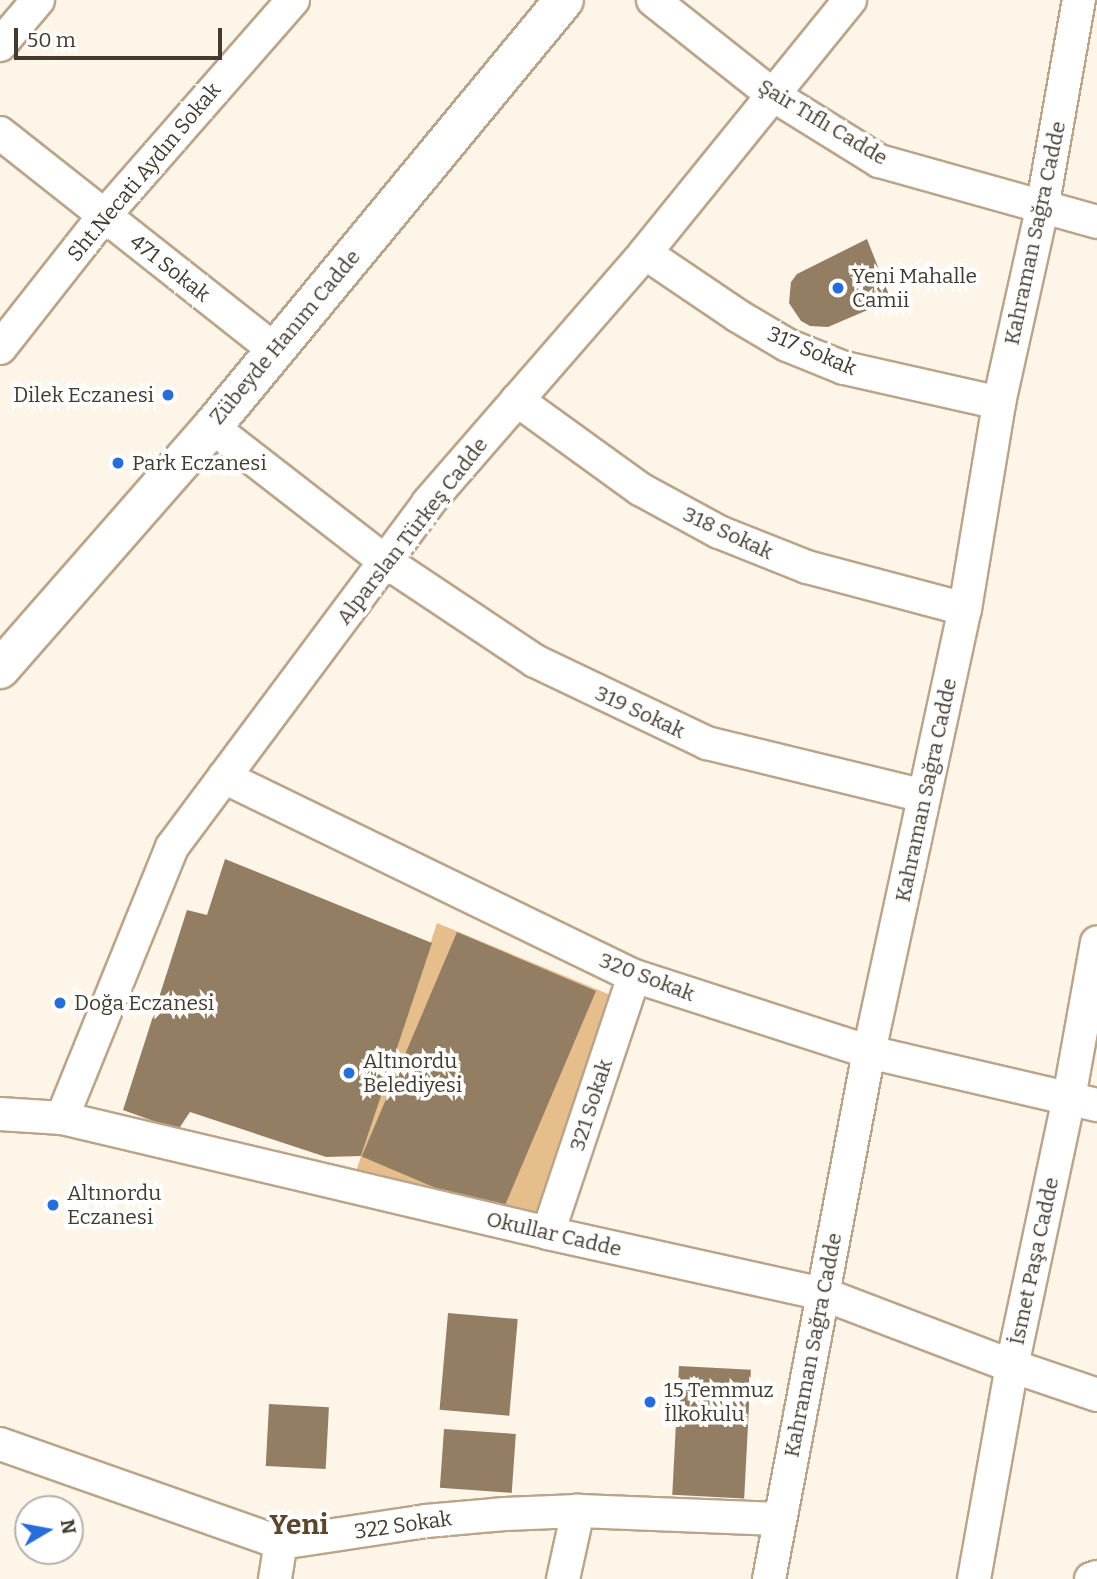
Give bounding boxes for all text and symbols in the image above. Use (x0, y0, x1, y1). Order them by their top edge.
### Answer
scale bar (18, 14, 226, 58)
text: 50 m (27, 27, 76, 53)
street label: Şair Tıflı Cadde (754, 74, 892, 170)
street label: Sht.Necati Aydın Sokak (62, 78, 226, 266)
street label: Kahraman Sağra Cadde (999, 119, 1071, 347)
street label: 471 Sokak (125, 229, 215, 307)
street label: Zübeyde Hanım Cadde (205, 245, 365, 429)
place label: Yeni Mahalle Camii (852, 263, 977, 313)
marker: Yeni Mahalle Camii (830, 280, 846, 296)
street label: 317 Sokak (764, 321, 860, 381)
place label: Dilek Eczanesi (13, 382, 154, 408)
marker: Dilek Eczanesi (160, 387, 176, 403)
street label: Alparslan Türkeş Cadde (331, 432, 493, 630)
place label: Park Eczanesi (132, 450, 267, 476)
marker: Park Eczanesi (110, 455, 126, 471)
street label: 318 Sokak (679, 501, 777, 565)
street label: Kahraman Sağra Cadde (890, 676, 962, 904)
street label: 319 Sokak (591, 680, 689, 744)
street label: 320 Sokak (596, 947, 698, 1007)
place label: Doğa Eczanesi (74, 990, 214, 1016)
marker: Doğa Eczanesi (52, 995, 68, 1011)
place label: Altınordu Belediyesi (363, 1048, 462, 1098)
street label: 321 Sokak (564, 1056, 618, 1154)
marker: Altınordu Belediyesi (341, 1065, 357, 1081)
street label: İsmet Paşa Cadde (1004, 1175, 1064, 1347)
place label: Altınordu Eczanesi (67, 1180, 161, 1230)
marker: Altınordu Eczanesi (45, 1197, 61, 1213)
street label: Okullar Cadde (484, 1206, 624, 1262)
street label: Kahraman Sağra Cadde (779, 1231, 847, 1459)
place label: 15 Temmuz İlkokulu (664, 1377, 774, 1427)
marker: 15 Temmuz İlkokulu (642, 1394, 658, 1410)
north arrow (14, 1495, 84, 1565)
street label: 322 Sokak (353, 1506, 453, 1544)
district label: Yeni (270, 1508, 328, 1542)
text: N (56, 1517, 81, 1536)

